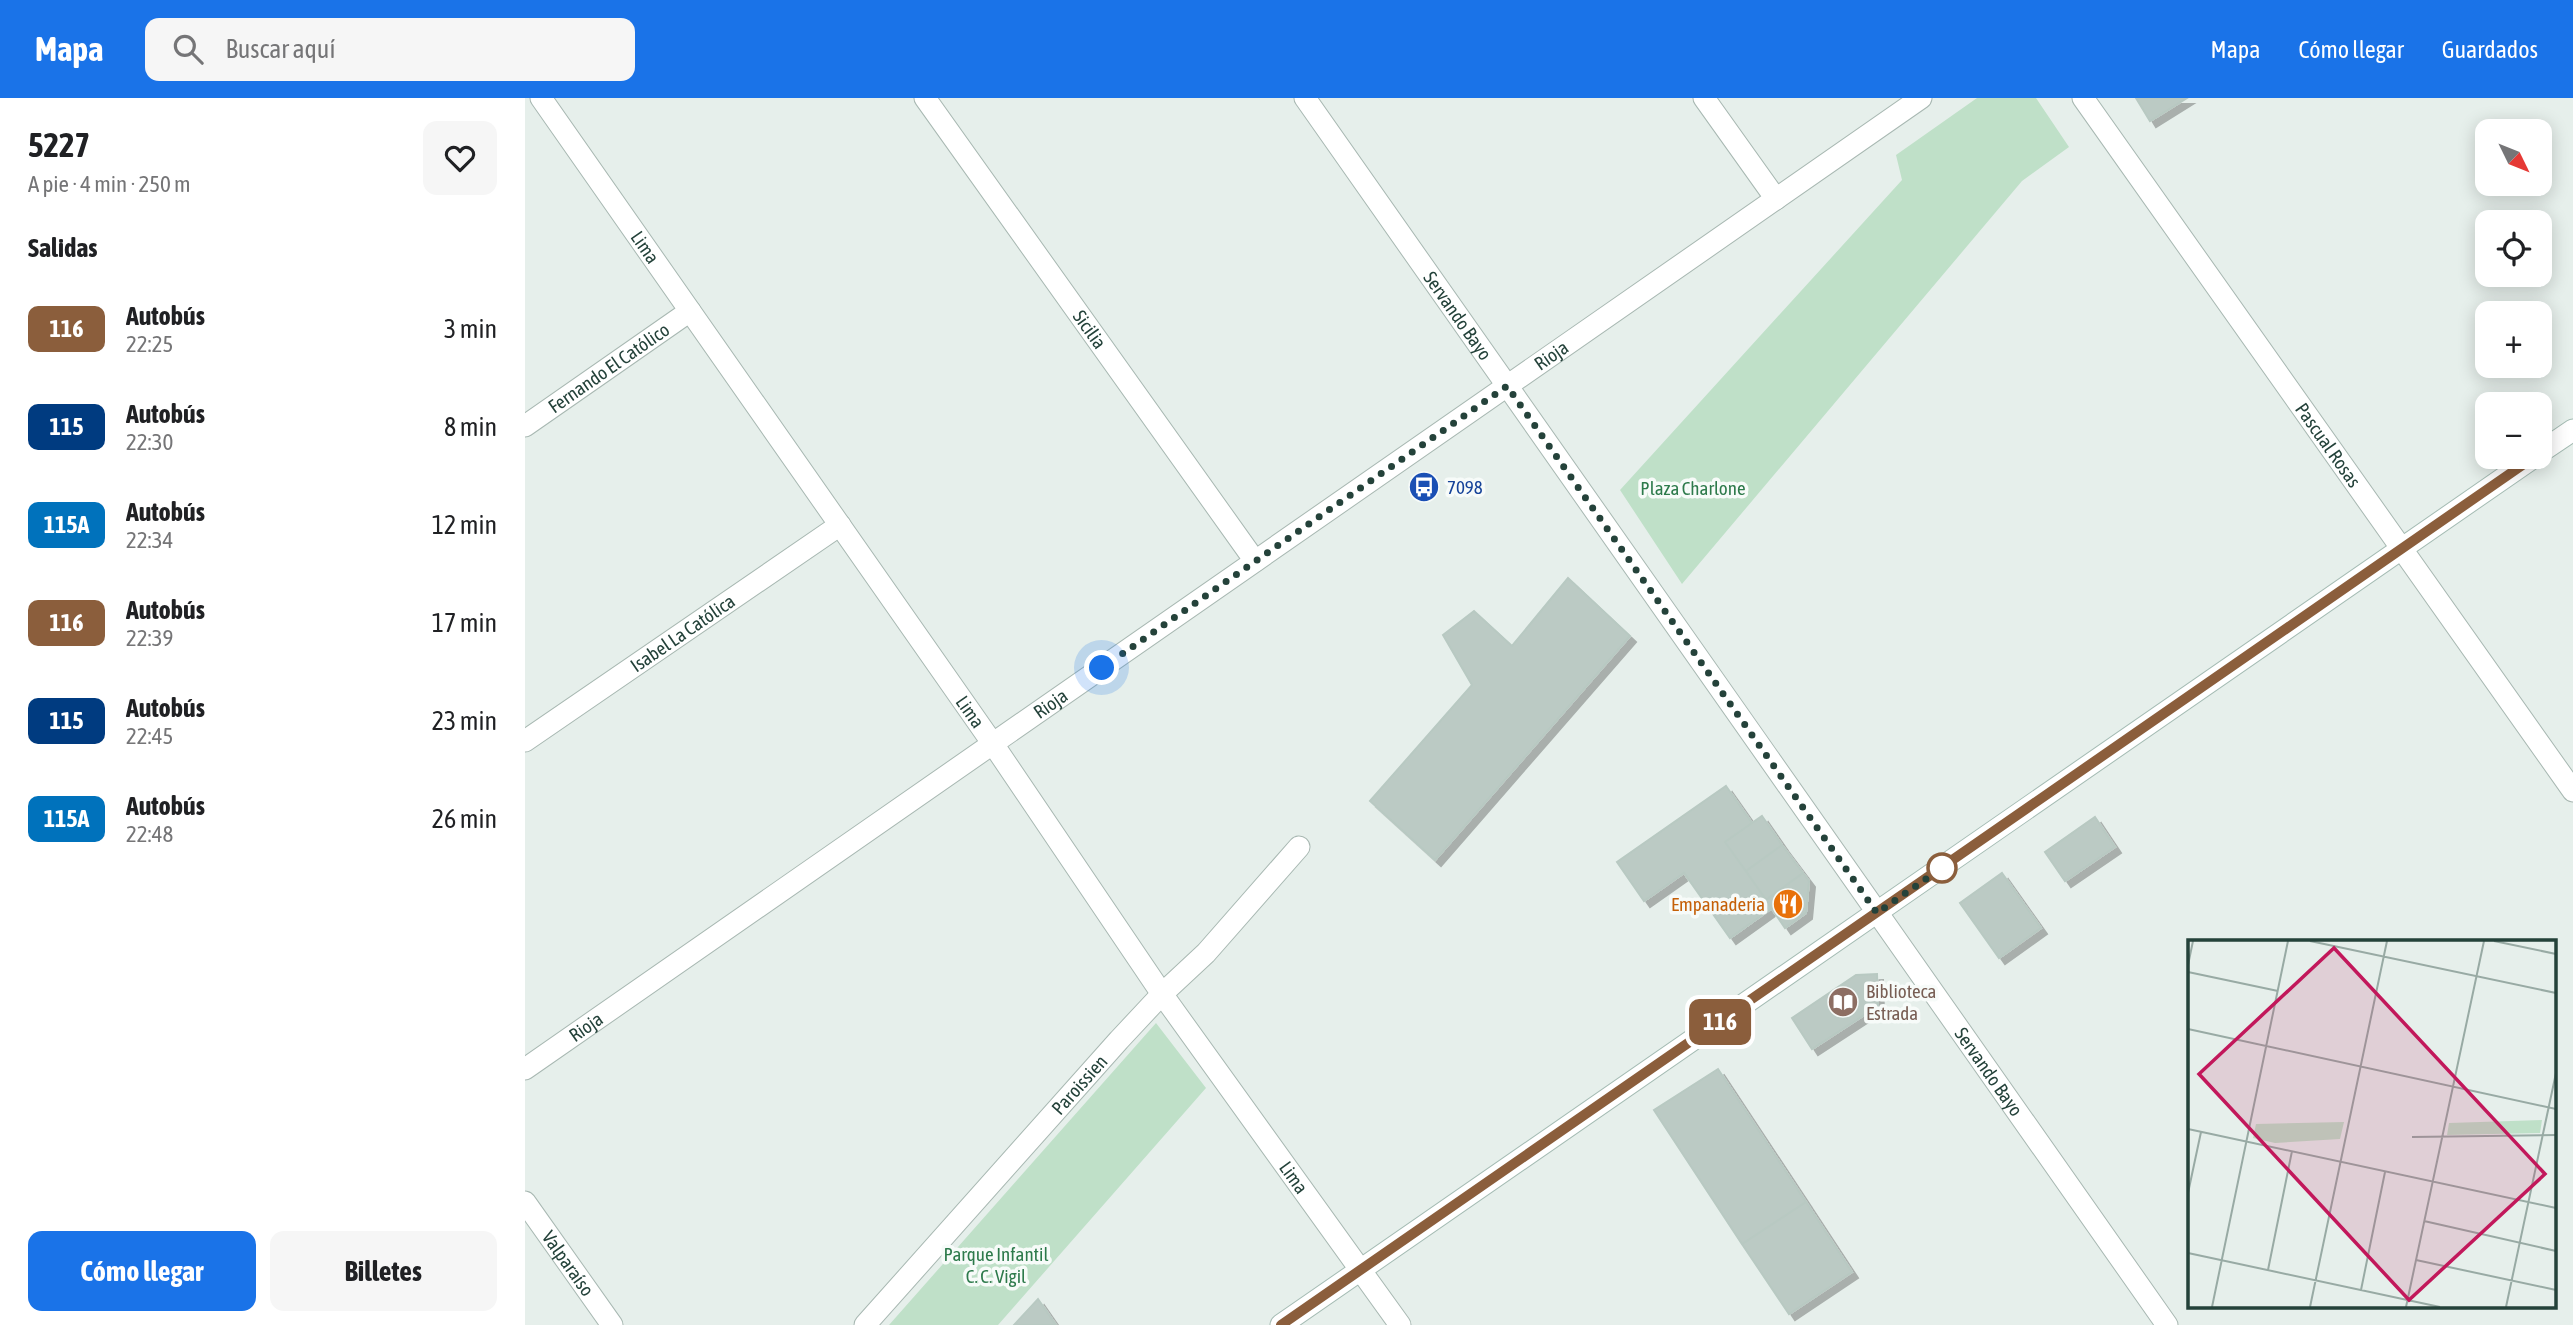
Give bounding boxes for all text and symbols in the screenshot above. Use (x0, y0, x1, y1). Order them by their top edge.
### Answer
search box (145, 18, 635, 81)
text: Mapa (35, 30, 103, 68)
icon: search (169, 30, 207, 68)
text: Buscar aquí (225, 34, 335, 64)
text: Mapa (2211, 36, 2260, 63)
text: Cómo llegar (2298, 36, 2404, 63)
text: Guardados (2442, 36, 2538, 63)
north arrow (2475, 119, 2551, 196)
map controls (2475, 119, 2552, 469)
button: heart (423, 121, 497, 195)
text: 5227 (28, 126, 90, 164)
text: A pie · 4 min · 250 m (28, 171, 191, 197)
button: locate (2475, 210, 2552, 287)
street label: Lima (627, 227, 664, 267)
text: Salidas (28, 233, 97, 263)
street label: Servando Bayo (1419, 267, 1497, 364)
text: Autobús (126, 301, 205, 331)
button: + (2475, 301, 2552, 378)
street label: Sicilia (1069, 306, 1111, 353)
text: 3 min (444, 314, 497, 344)
text: 116 (50, 315, 83, 342)
street label: Fernando El Católico (544, 318, 673, 417)
text: 22:25 (126, 331, 173, 357)
street label: Rioja (1530, 336, 1572, 375)
button: − (2475, 392, 2552, 469)
text: Autobús (126, 399, 205, 429)
street label: Pascual Rosas (2291, 399, 2366, 492)
text: 8 min (444, 412, 497, 442)
text: 115 (50, 413, 83, 440)
text: 22:30 (126, 429, 173, 455)
bus stop icon: 7098 (1407, 470, 1441, 504)
place label: 7098 (1447, 476, 1483, 498)
park label: Plaza Charlone (1640, 477, 1746, 499)
text: Autobús (126, 497, 205, 527)
text: 12 min (432, 510, 497, 540)
text: 115A (44, 511, 89, 538)
text: 22:34 (126, 527, 173, 553)
street label: Isabel La Católica (626, 590, 739, 676)
text: Autobús (126, 595, 205, 625)
text: 17 min (432, 608, 497, 638)
text: 116 (50, 609, 83, 636)
text: 22:39 (126, 625, 173, 651)
your location (1084, 650, 1119, 685)
street label: Rioja (1029, 684, 1071, 723)
street label: Lima (952, 691, 989, 732)
text: Autobús (126, 693, 205, 723)
text: 23 min (432, 706, 497, 736)
text: 115 (50, 707, 83, 734)
text: 22:45 (126, 723, 173, 749)
text: Autobús (126, 791, 205, 821)
text: 26 min (432, 804, 497, 834)
text: 115A (44, 805, 89, 832)
text: 22:48 (126, 821, 173, 847)
unlabelled marker (1927, 853, 1957, 883)
restaurant icon: Empanaderia (1771, 887, 1805, 921)
place label: Empanaderia (1671, 893, 1765, 915)
inset map (2188, 940, 2555, 1308)
place label: Biblioteca Estrada (1866, 980, 1936, 1024)
library icon: Biblioteca Estrada (1826, 985, 1860, 1019)
line badge: 116 (1680, 999, 1760, 1045)
street label: Rioja (565, 1007, 607, 1046)
text: 116 (1703, 1008, 1737, 1035)
street label: Servando Bayo (1950, 1023, 2028, 1120)
street label: Paroissien (1047, 1050, 1112, 1119)
street label: Lima (1275, 1157, 1313, 1198)
street label: Valparaíso (538, 1226, 599, 1300)
button: Cómo llegar (28, 1231, 256, 1311)
button: Billetes (270, 1231, 497, 1311)
park label: Parque Infantil C. C. Vigil (943, 1243, 1049, 1287)

